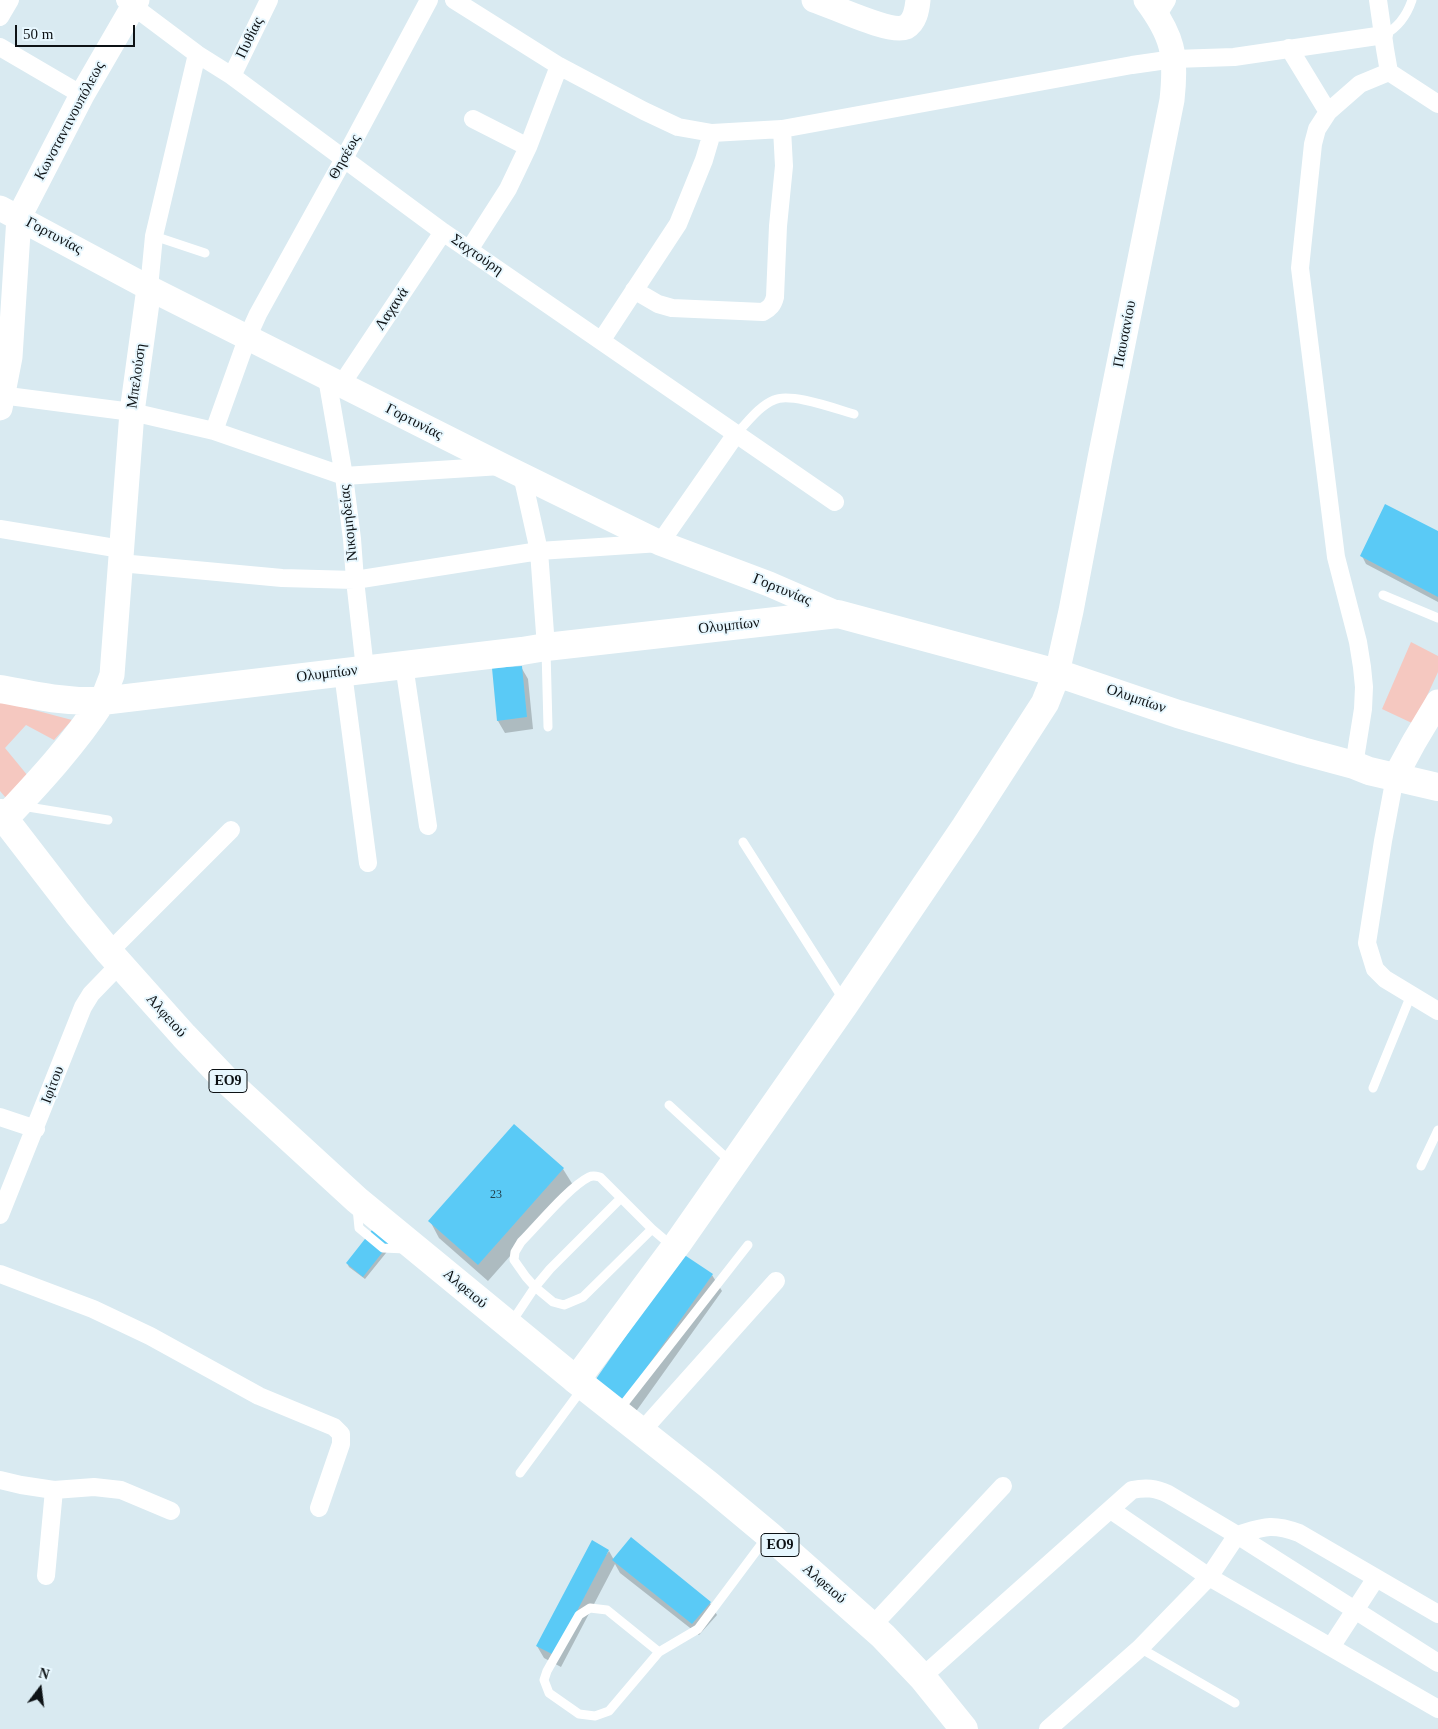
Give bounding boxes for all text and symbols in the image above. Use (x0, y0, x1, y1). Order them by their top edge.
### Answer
scale bar (18, 15, 138, 47)
street label: Πυθίας (232, 15, 268, 61)
text: 50 m (23, 26, 53, 42)
street label: Κωνσταντινουπόλεως (31, 59, 109, 183)
street label: Θησέως (325, 131, 365, 183)
street label: Γορτυνίας (23, 214, 85, 258)
street label: Σαχτούρη (447, 231, 507, 279)
street label: Λαχανά (371, 284, 413, 334)
street label: Παυσανίου (1110, 299, 1140, 369)
street label: Μπελούση (124, 342, 150, 410)
street label: Γορτυνίας (382, 400, 446, 444)
street label: Νικομηδείας (336, 484, 362, 562)
street label: Γορτυνίας (750, 570, 814, 610)
street label: Ολυμπίων (697, 614, 761, 638)
street label: Ολυμπίων (295, 661, 359, 687)
street label: Ολυμπίων (1104, 680, 1168, 718)
street label: Αλφειού (142, 991, 190, 1041)
street label: Ιφίτου (38, 1064, 68, 1106)
road number: ΕΟ9 (209, 1070, 247, 1092)
house number: 23 (490, 1188, 502, 1202)
street label: Αλφειού (439, 1265, 491, 1313)
road number: ΕΟ9 (761, 1534, 799, 1556)
street label: Αλφειού (798, 1560, 850, 1608)
north arrow (15, 1664, 65, 1714)
text: N (37, 1665, 51, 1683)

